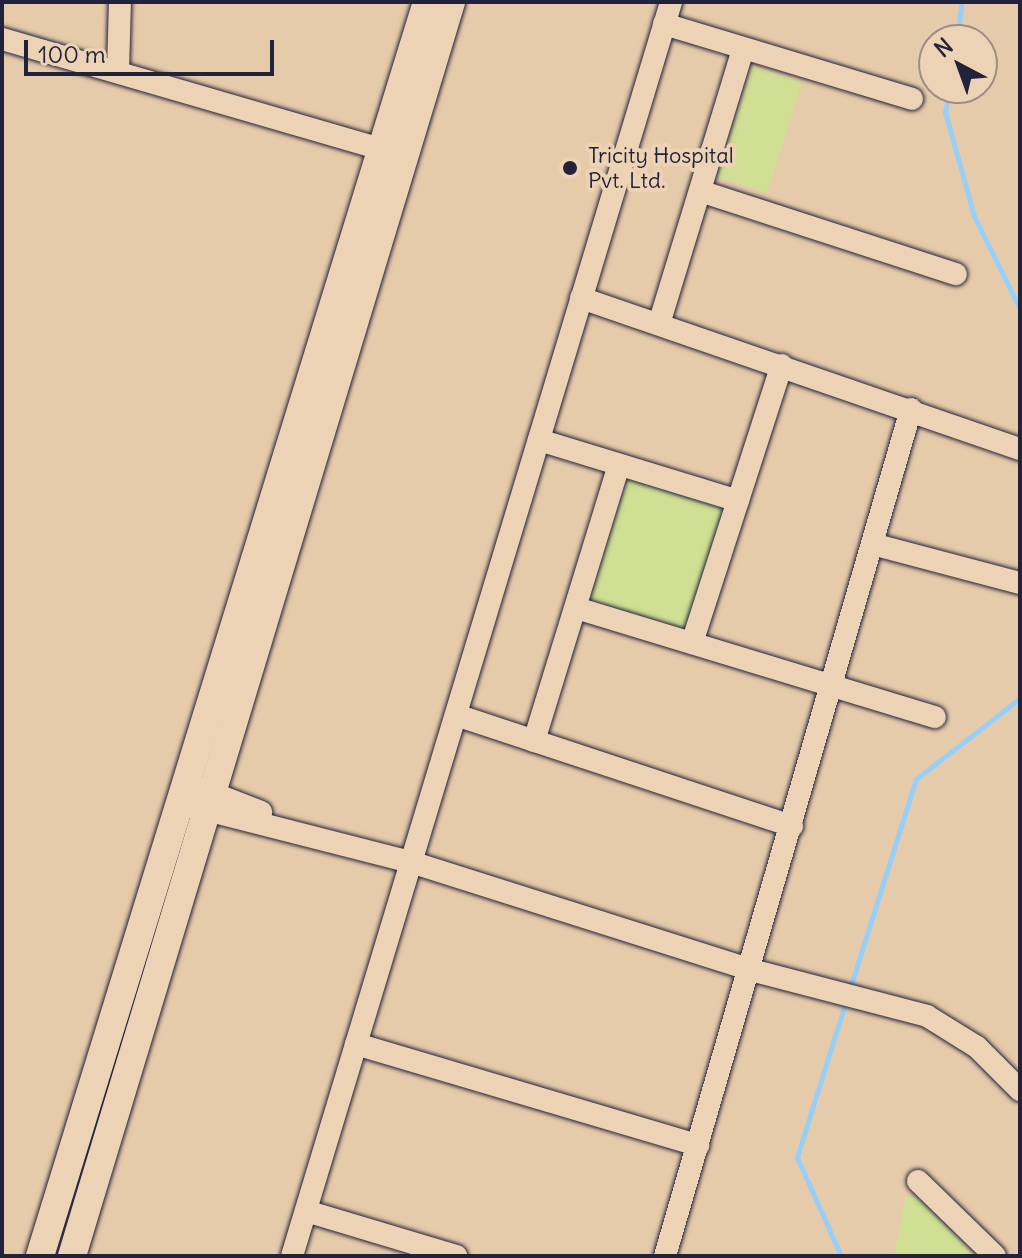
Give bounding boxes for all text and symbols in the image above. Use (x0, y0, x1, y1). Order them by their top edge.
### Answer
scale bar (28, 24, 278, 74)
north arrow (918, 24, 998, 104)
text: N (929, 32, 958, 63)
text: 100 m (38, 39, 106, 69)
place label: Tricity Hospital Pvt. Ltd. (588, 142, 734, 194)
marker: Tricity Hospital Pvt. Ltd. (559, 157, 581, 179)

